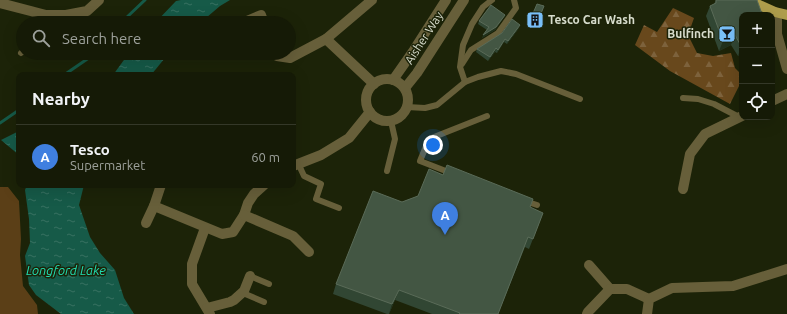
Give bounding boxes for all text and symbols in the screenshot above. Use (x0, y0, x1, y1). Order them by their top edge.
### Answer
street label: Aisher Way (402, 9, 445, 66)
building icon: Tesco Car Wash (525, 10, 545, 30)
map controls (739, 12, 775, 120)
button: + (739, 12, 775, 48)
place label: Tesco Car Wash (548, 13, 635, 26)
search box (16, 16, 296, 60)
bar icon: Bulfinch (717, 24, 737, 44)
icon: search (30, 27, 52, 49)
place label: Bulfinch (667, 27, 714, 40)
text: Search here (62, 30, 141, 47)
button: − (739, 48, 775, 84)
button: locate (739, 84, 775, 120)
text: Nearby (32, 89, 90, 108)
your location (423, 135, 443, 155)
text: Tesco (70, 141, 110, 158)
text: A (40, 150, 50, 164)
text: 60 m (251, 150, 280, 164)
text: Supermarket (70, 158, 145, 172)
pin: A (432, 202, 458, 235)
water label: Longford Lake (26, 263, 106, 278)

